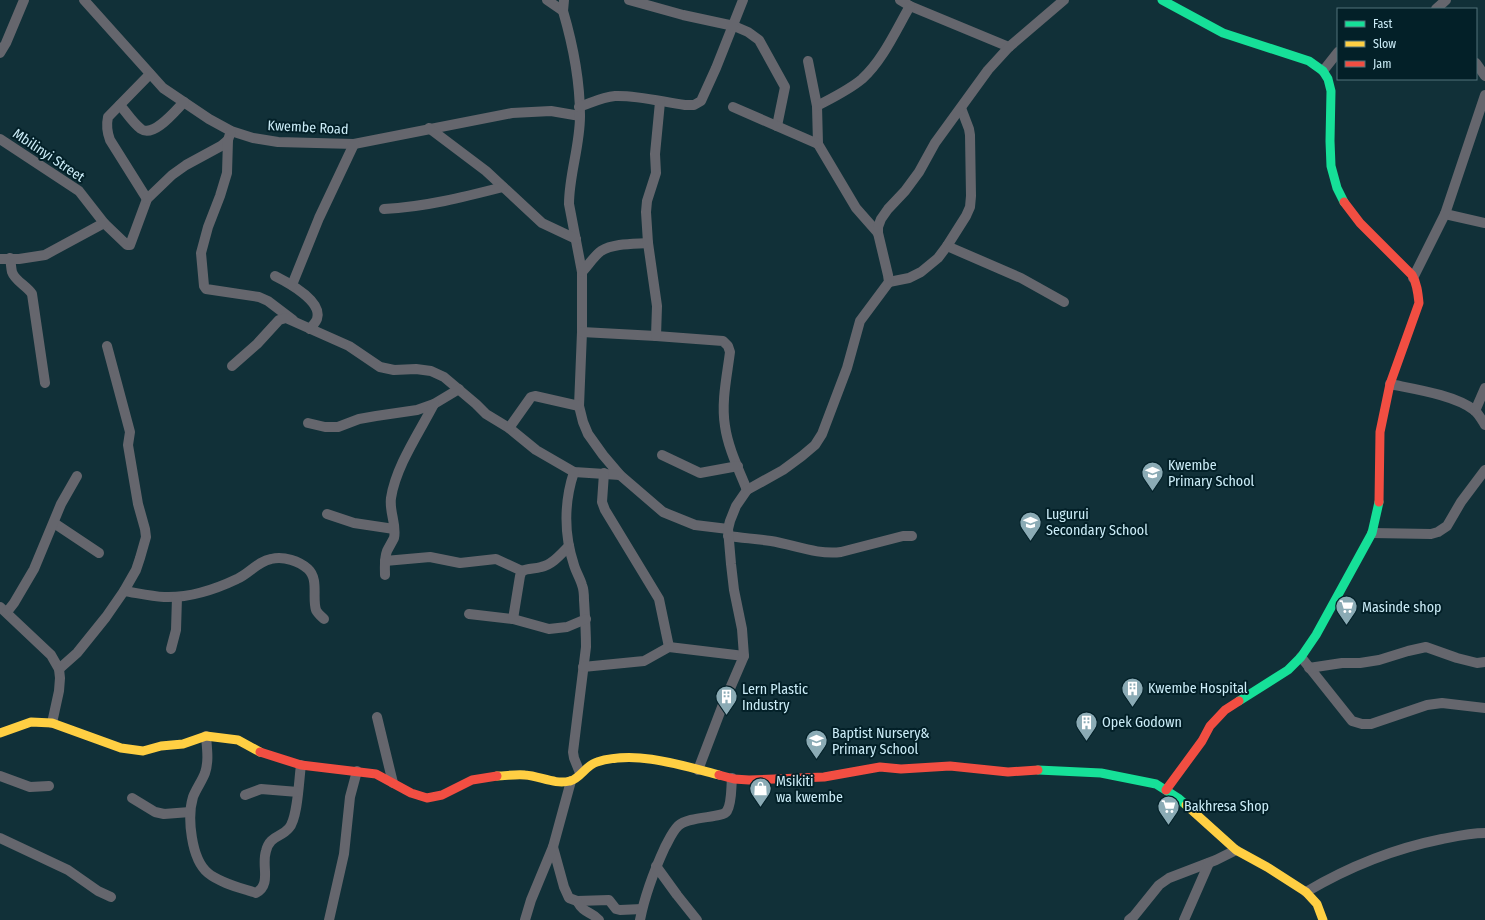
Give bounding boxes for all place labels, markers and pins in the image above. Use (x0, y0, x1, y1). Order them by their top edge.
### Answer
place label: Kwembe Primary School (1168, 457, 1255, 490)
school or university icon: Kwembe Primary School (1140, 460, 1166, 493)
place label: Lugurui Secondary School (1046, 506, 1148, 539)
school or university icon: Lugurui Secondary School (1018, 509, 1044, 542)
supermarket icon: Masinde shop (1333, 594, 1359, 627)
place label: Masinde shop (1362, 599, 1441, 616)
building icon: Kwembe Hospital (1119, 675, 1145, 708)
place label: Kwembe Hospital (1148, 680, 1248, 697)
place label: Lern Plastic Industry (742, 681, 808, 714)
building icon: Lern Plastic Industry (714, 684, 740, 717)
building icon: Opek Godown (1073, 709, 1099, 742)
place label: Opek Godown (1102, 714, 1182, 731)
place label: Baptist Nursery& Primary School (832, 725, 930, 758)
school or university icon: Baptist Nursery& Primary School (803, 728, 829, 761)
place label: Msikiti wa kwembe (776, 773, 843, 806)
shop icon: Msikiti wa kwembe (747, 776, 773, 809)
supermarket icon: Bakhresa Shop (1155, 793, 1181, 826)
place label: Bakhresa Shop (1184, 798, 1269, 815)

